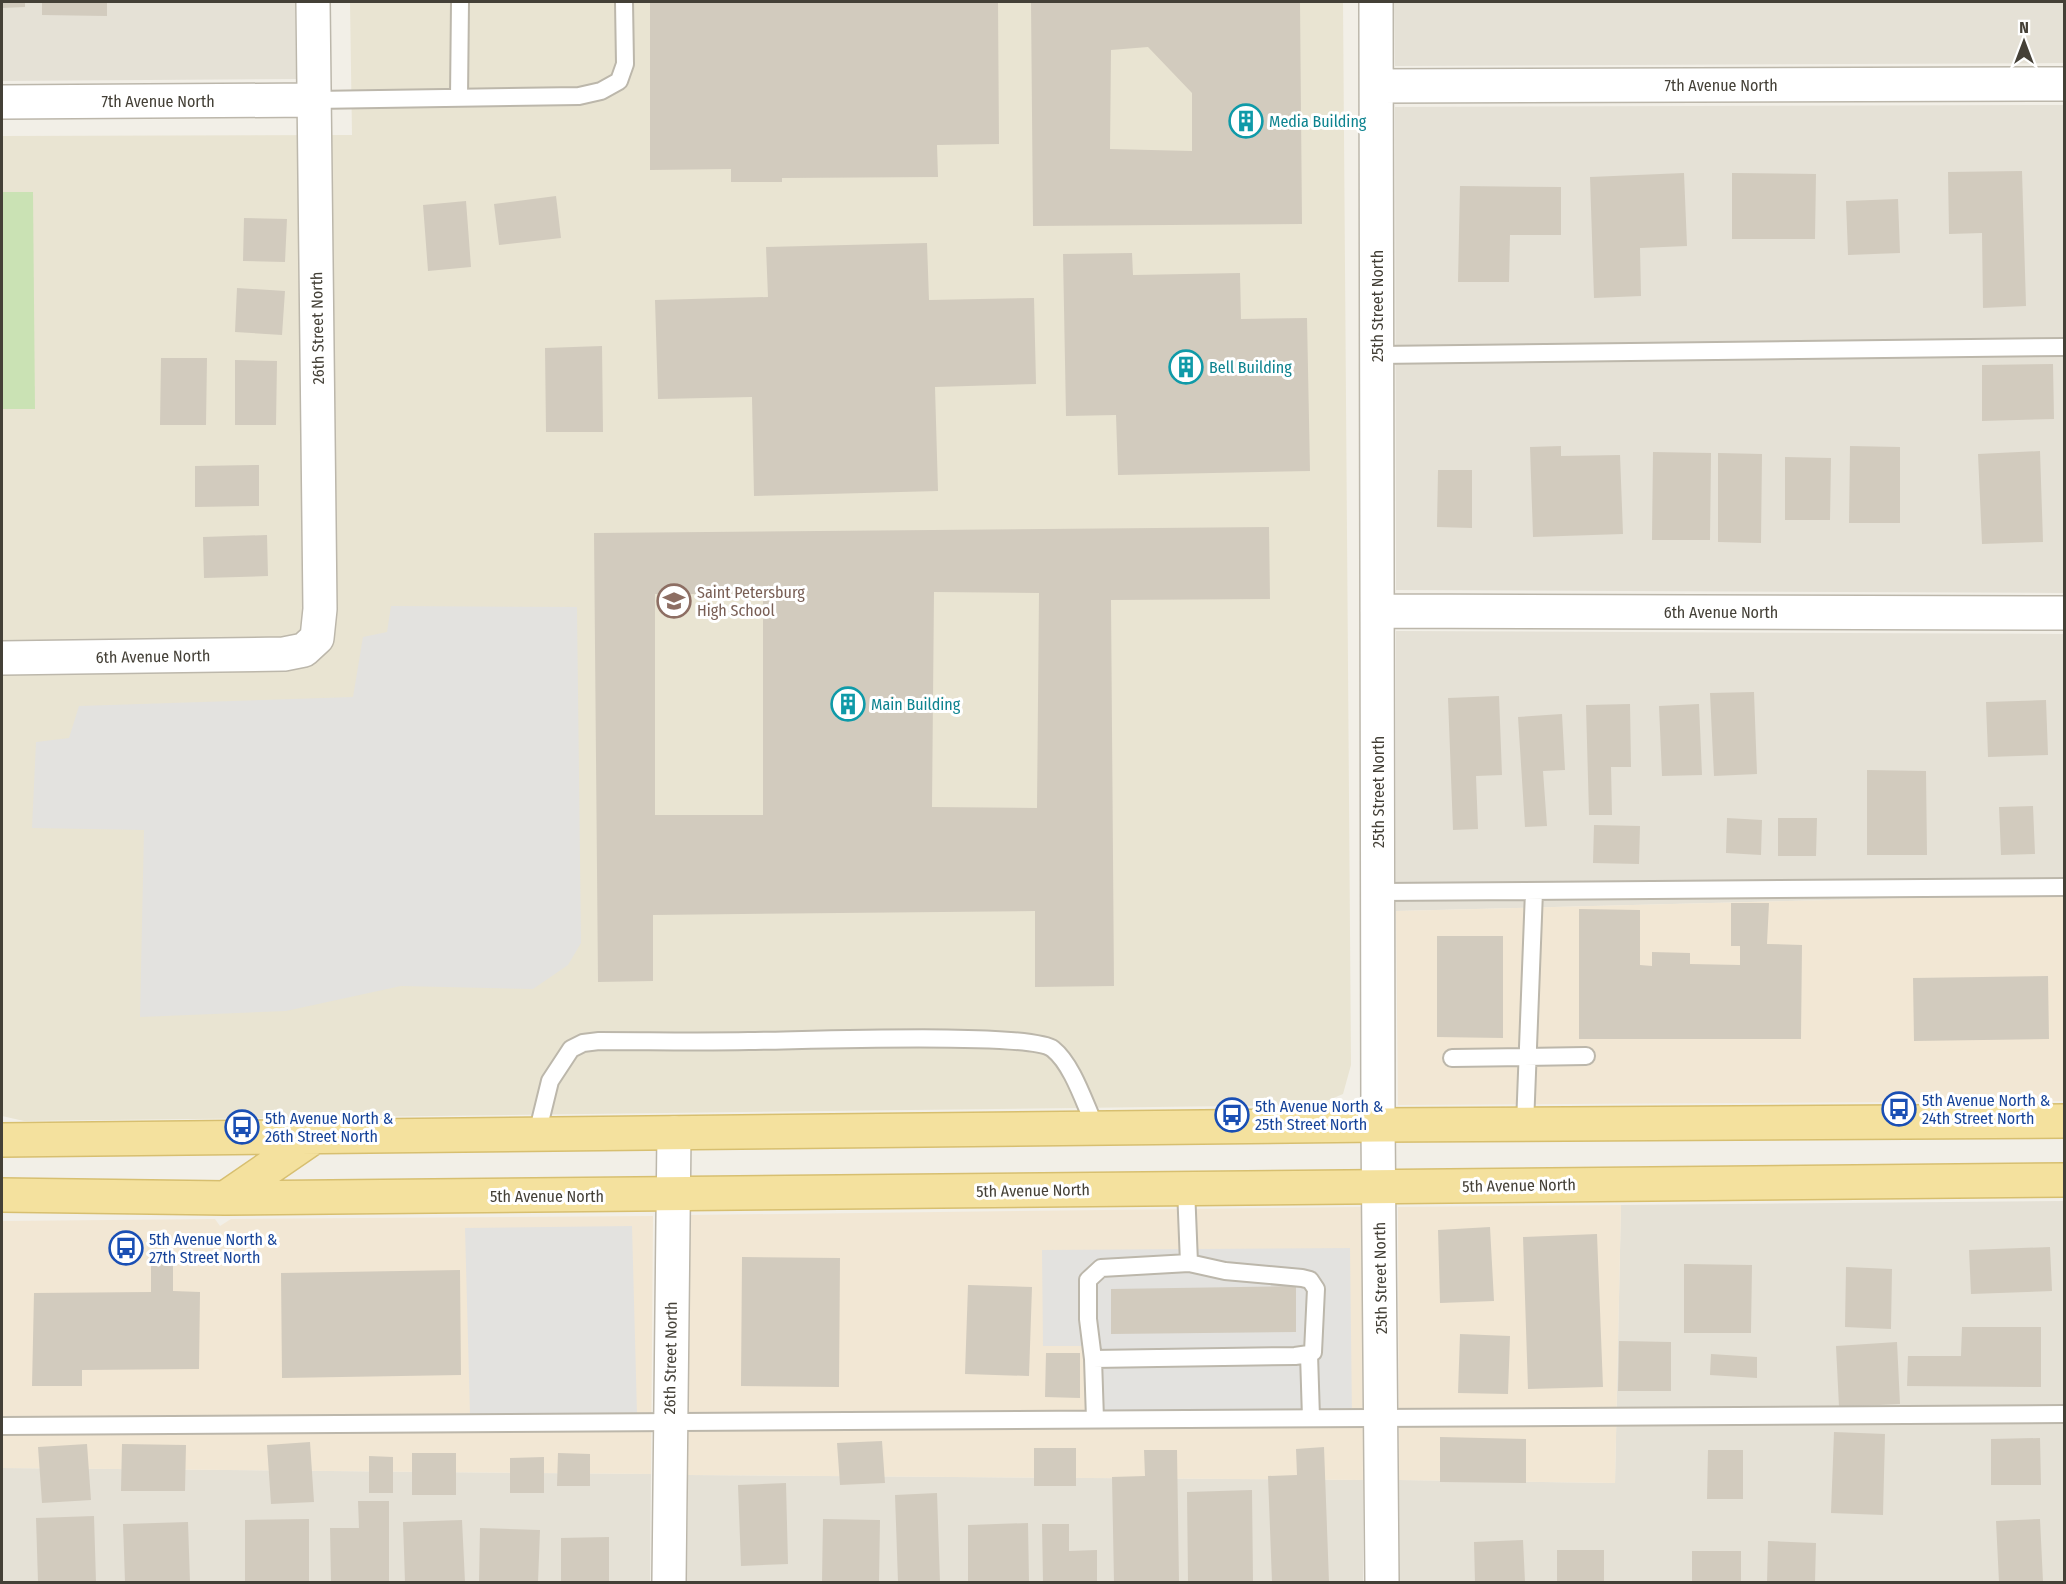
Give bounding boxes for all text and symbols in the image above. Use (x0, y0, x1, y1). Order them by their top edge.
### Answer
north arrow (1994, 12, 2054, 72)
text: N (2019, 18, 2029, 37)
street label: 7th Avenue North (1664, 76, 1778, 95)
street label: 7th Avenue North (101, 92, 215, 111)
building icon: Media Building (1228, 103, 1264, 139)
place label: Media Building (1269, 112, 1367, 131)
street label: 25th Street North (1368, 250, 1387, 362)
street label: 26th Street North (307, 271, 328, 385)
building icon: Bell Building (1168, 349, 1204, 385)
place label: Bell Building (1209, 358, 1292, 377)
school or university icon: Saint Petersburg High School (656, 583, 692, 619)
place label: Saint Petersburg High School (697, 583, 805, 620)
street label: 6th Avenue North (1664, 603, 1778, 622)
street label: 6th Avenue North (96, 646, 210, 667)
building icon: Main Building (830, 686, 866, 722)
place label: Main Building (871, 695, 961, 714)
street label: 25th Street North (1369, 736, 1388, 848)
bus stop icon: 5th Avenue North & 24th Street North (1881, 1091, 1917, 1127)
place label: 5th Avenue North & 24th Street North (1922, 1091, 2051, 1128)
bus stop icon: 5th Avenue North & 25th Street North (1214, 1097, 1250, 1133)
place label: 5th Avenue North & 25th Street North (1255, 1097, 1384, 1134)
bus stop icon: 5th Avenue North & 26th Street North (224, 1109, 260, 1145)
place label: 5th Avenue North & 26th Street North (265, 1109, 394, 1146)
street label: 5th Avenue North (1462, 1175, 1576, 1196)
street label: 5th Avenue North (976, 1180, 1090, 1201)
street label: 5th Avenue North (490, 1187, 604, 1206)
street label: 25th Street North (1370, 1222, 1391, 1334)
bus stop icon: 5th Avenue North & 27th Street North (108, 1230, 144, 1266)
place label: 5th Avenue North & 27th Street North (149, 1230, 278, 1267)
street label: 26th Street North (660, 1301, 681, 1415)

